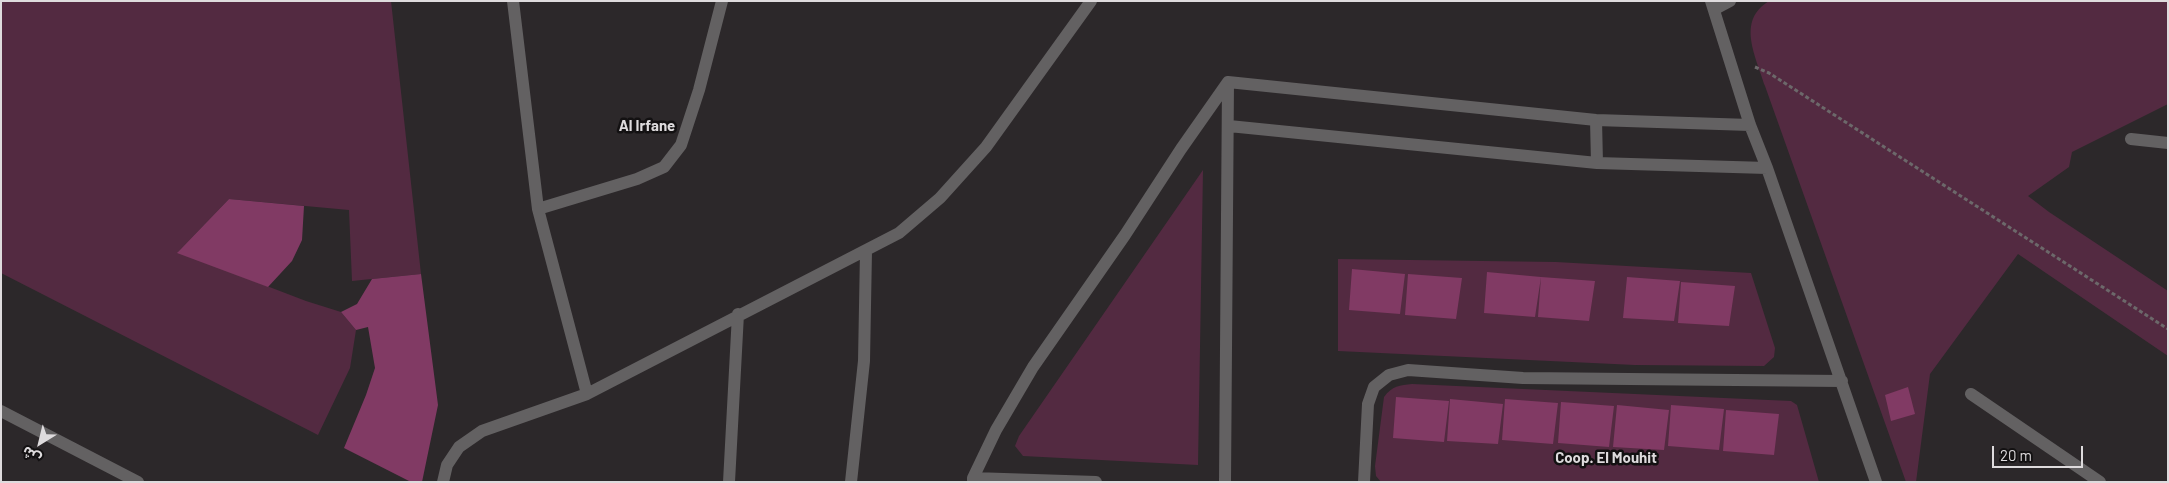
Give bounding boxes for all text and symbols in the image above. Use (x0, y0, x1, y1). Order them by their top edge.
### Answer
district label: Al Irfane (619, 117, 675, 135)
north arrow (15, 418, 65, 468)
scale bar (1994, 436, 2085, 468)
text: ش (18, 443, 44, 468)
text: 20 m (2000, 446, 2032, 464)
district label: Coop. El Mouhit (1555, 449, 1657, 467)

